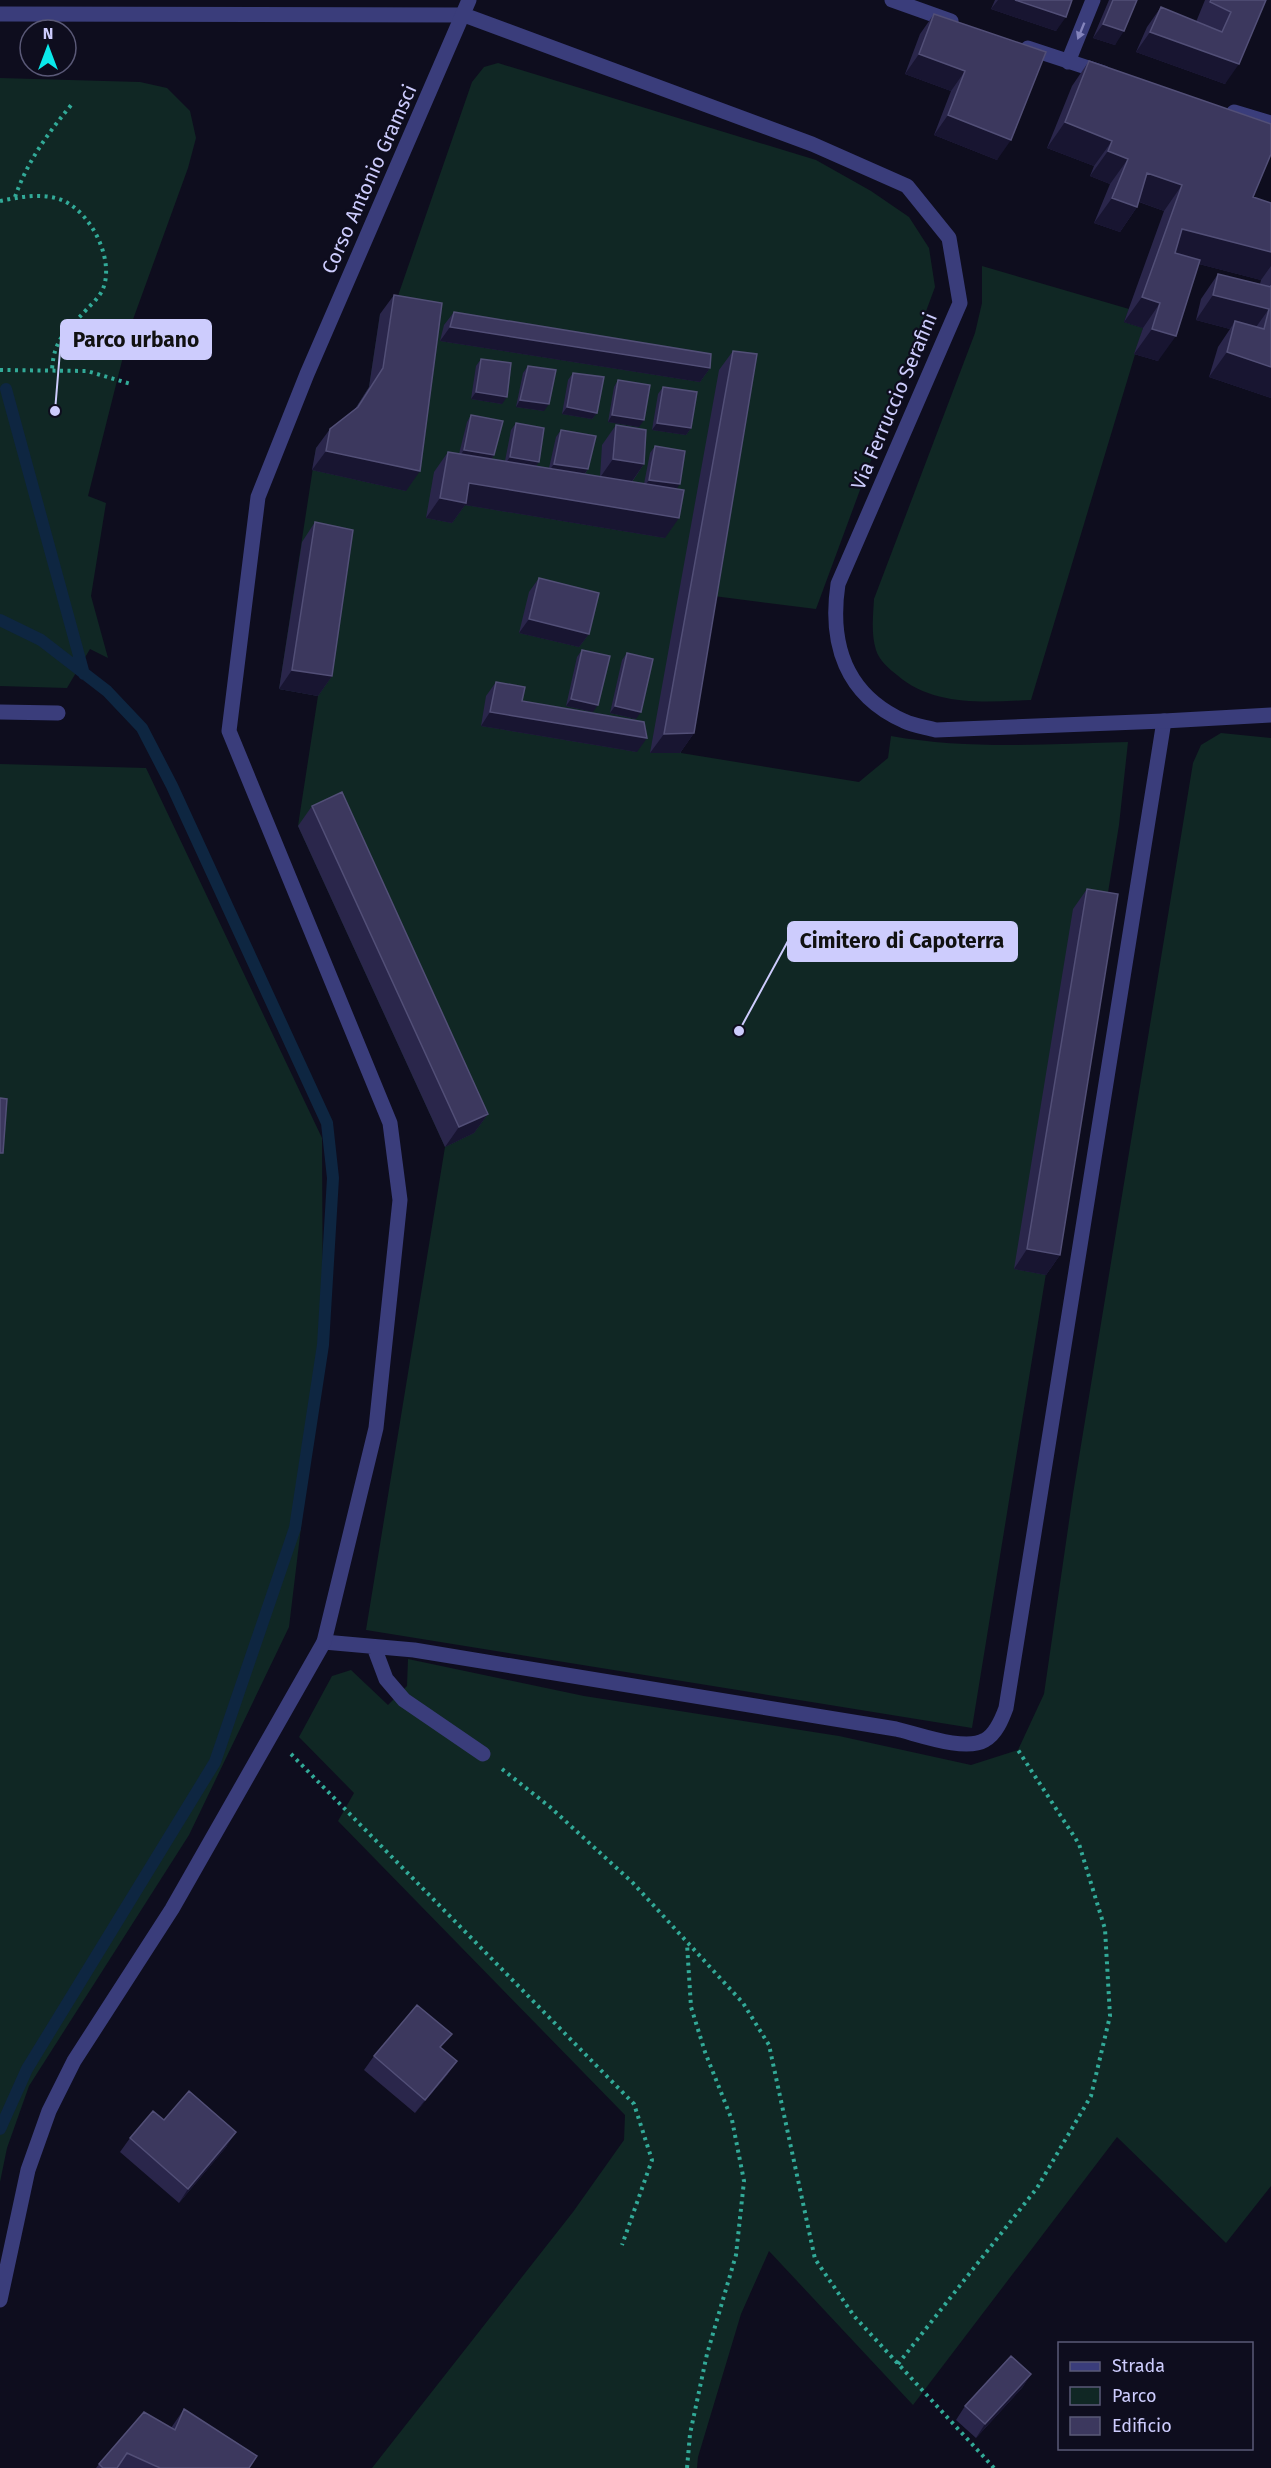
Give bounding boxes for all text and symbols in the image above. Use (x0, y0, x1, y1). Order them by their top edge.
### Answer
north arrow (18, 18, 78, 78)
one-way arrow (1076, 22, 1085, 40)
text: N (43, 24, 53, 43)
street label: Corso Antonio Gramsci (316, 81, 422, 277)
street label: Via Ferruccio Serafini (846, 309, 942, 493)
callout: Parco urbano (61, 320, 211, 359)
text: Parco urbano (73, 327, 199, 353)
callout: Cimitero di Capoterra (788, 922, 1017, 961)
text: Cimitero di Capoterra (800, 928, 1004, 954)
legend (1058, 2342, 1253, 2450)
text: Strada (1112, 2355, 1165, 2377)
text: Parco (1112, 2385, 1156, 2407)
text: Edificio (1112, 2415, 1172, 2437)

